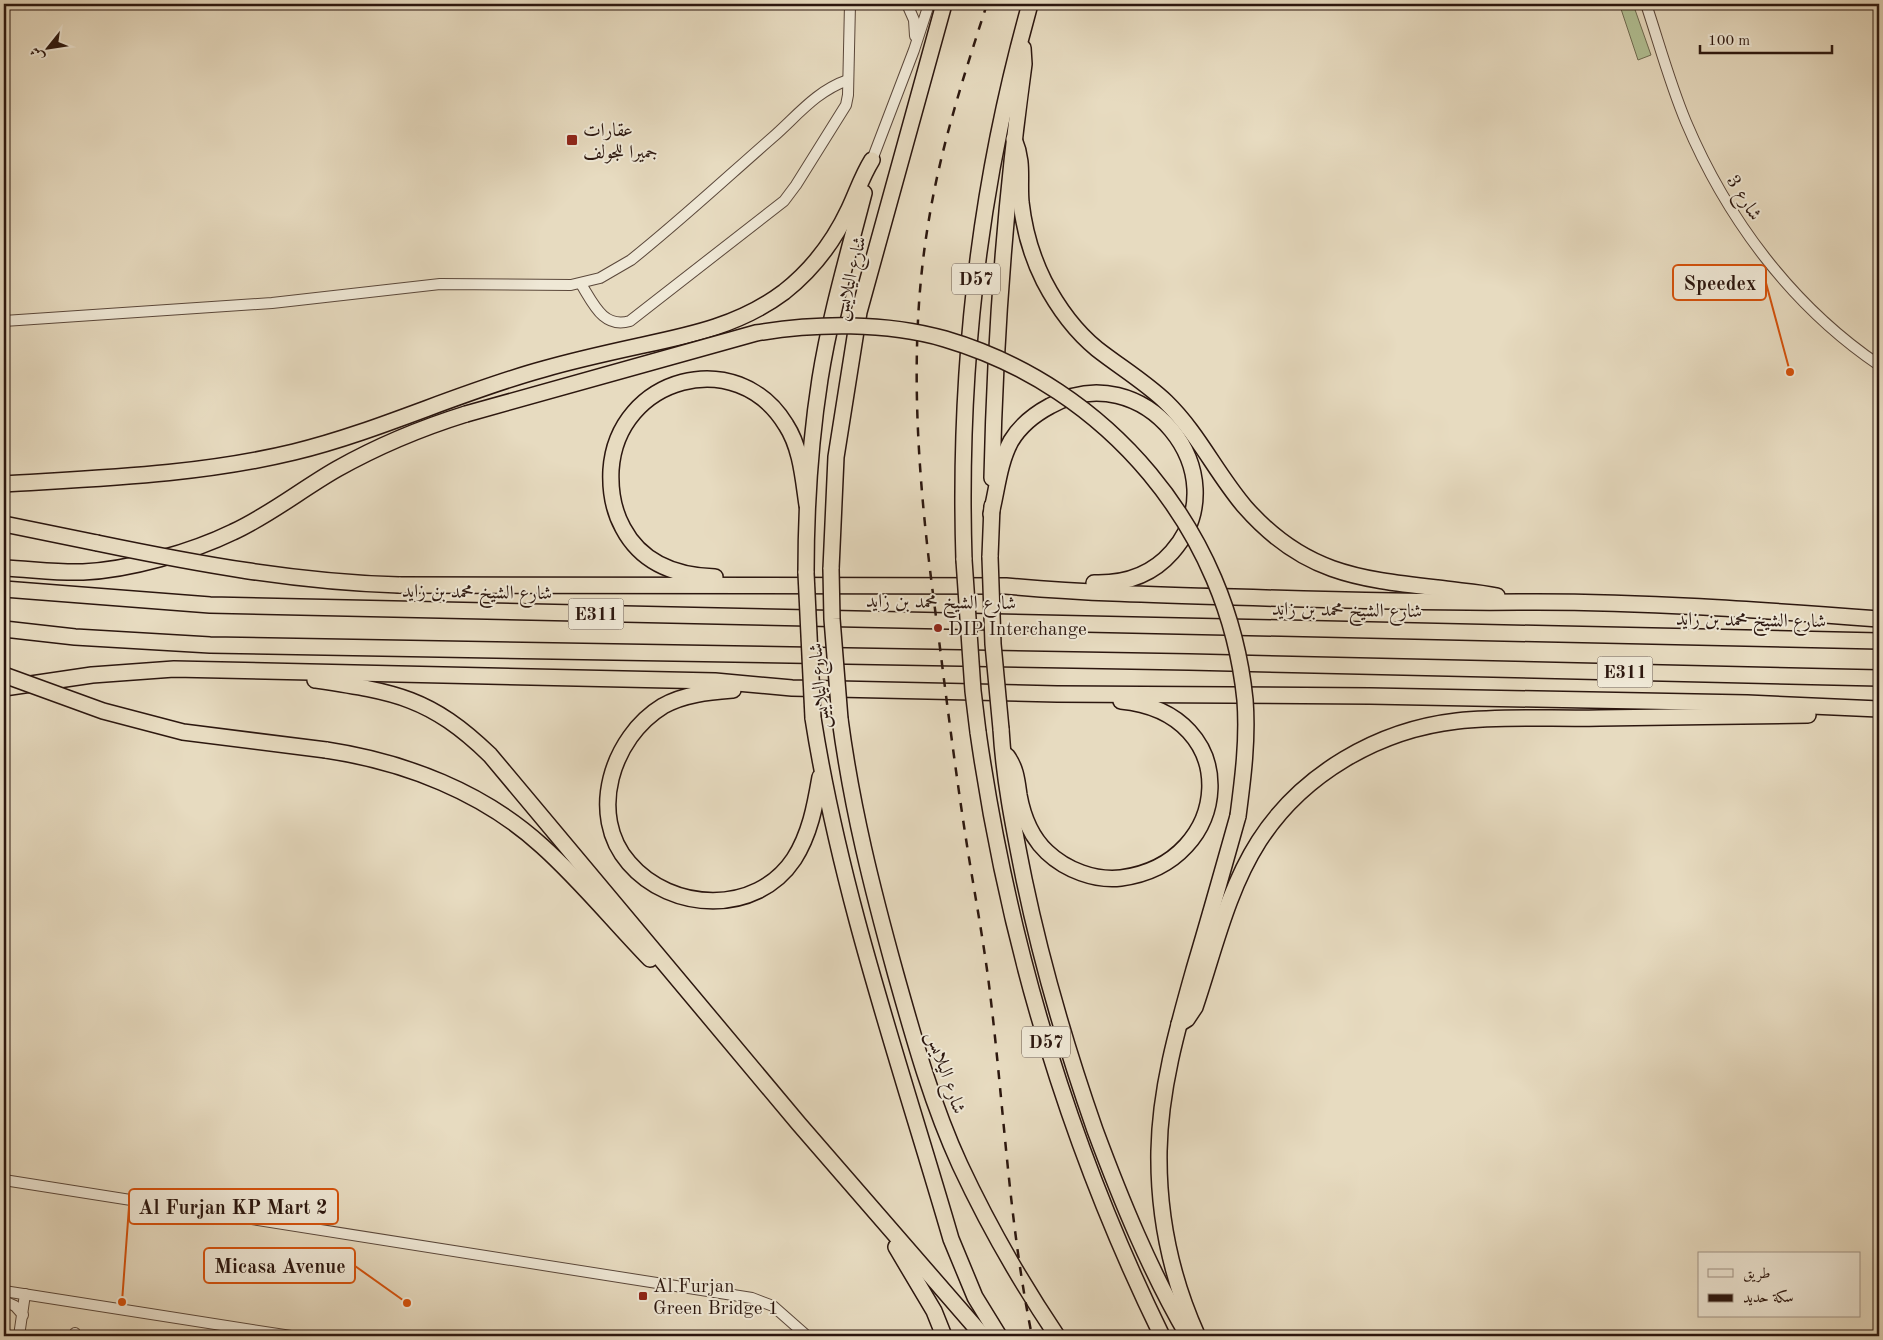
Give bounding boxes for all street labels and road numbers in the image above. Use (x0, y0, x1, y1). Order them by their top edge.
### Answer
street label: شارع 3 (1718, 172, 1764, 226)
street label: شارع اليلايس (832, 235, 875, 324)
road number: D57 (952, 264, 1000, 294)
street label: شارع الشيخ محمد بن زايد (402, 583, 552, 610)
street label: شارع الشيخ محمد بن زايد (866, 593, 1016, 620)
road number: E311 (568, 598, 624, 630)
street label: شارع الشيخ محمد بن زايد (1272, 601, 1422, 628)
street label: شارع الشيخ محمد بن زايد (1676, 611, 1826, 638)
street label: شارع اليلايس (807, 642, 838, 729)
road number: E311 (1598, 656, 1652, 688)
road number: D57 (1022, 1026, 1070, 1058)
street label: شارع اليلايس (918, 1029, 968, 1118)

